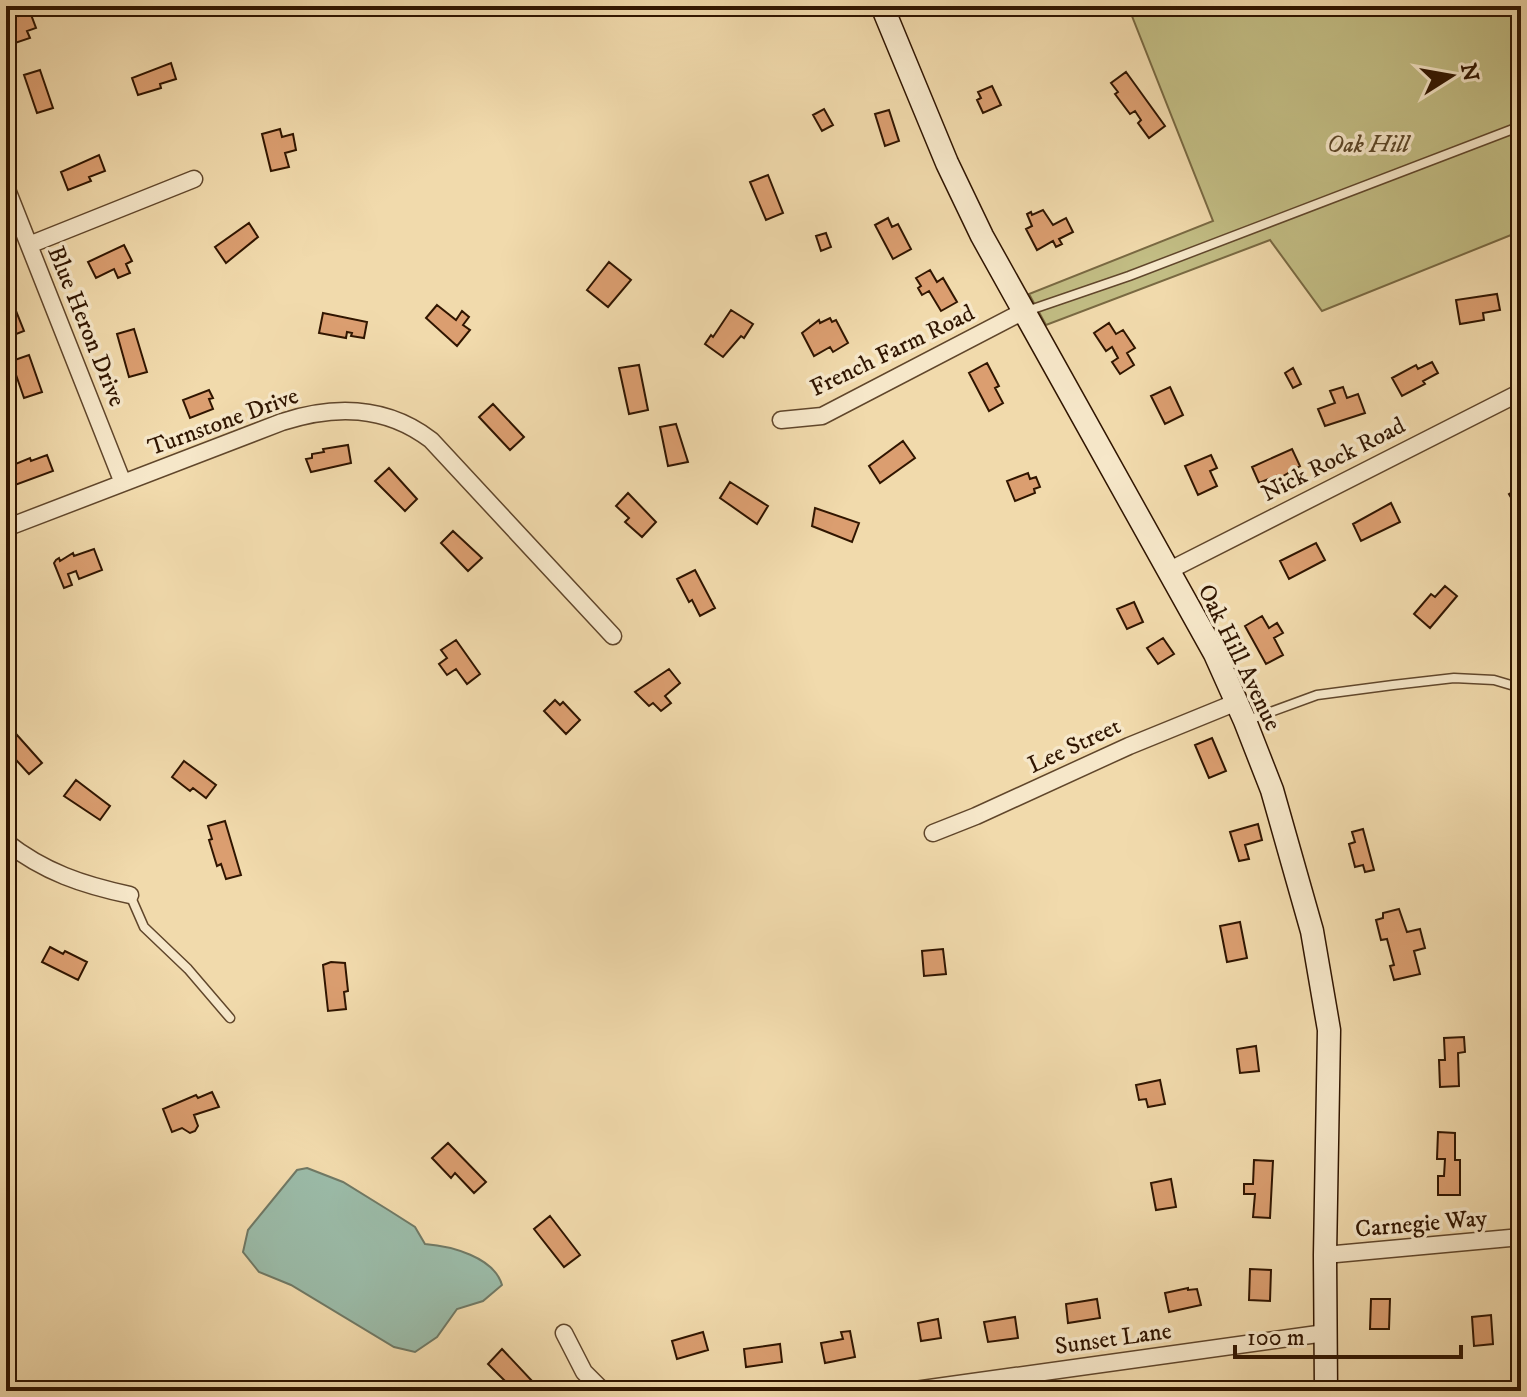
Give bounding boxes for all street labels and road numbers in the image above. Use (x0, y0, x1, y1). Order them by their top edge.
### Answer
street label: Blue Heron Drive (40, 242, 132, 411)
street label: French Farm Road (805, 298, 979, 404)
street label: Turnstone Drive (144, 381, 303, 463)
street label: Nick Rock Road (1257, 411, 1410, 509)
street label: Oak Hill Avenue (1191, 579, 1288, 736)
street label: Lee Street (1023, 711, 1126, 780)
street label: Carnegie Way (1354, 1203, 1489, 1245)
street label: Sunset Lane (1053, 1316, 1173, 1362)

